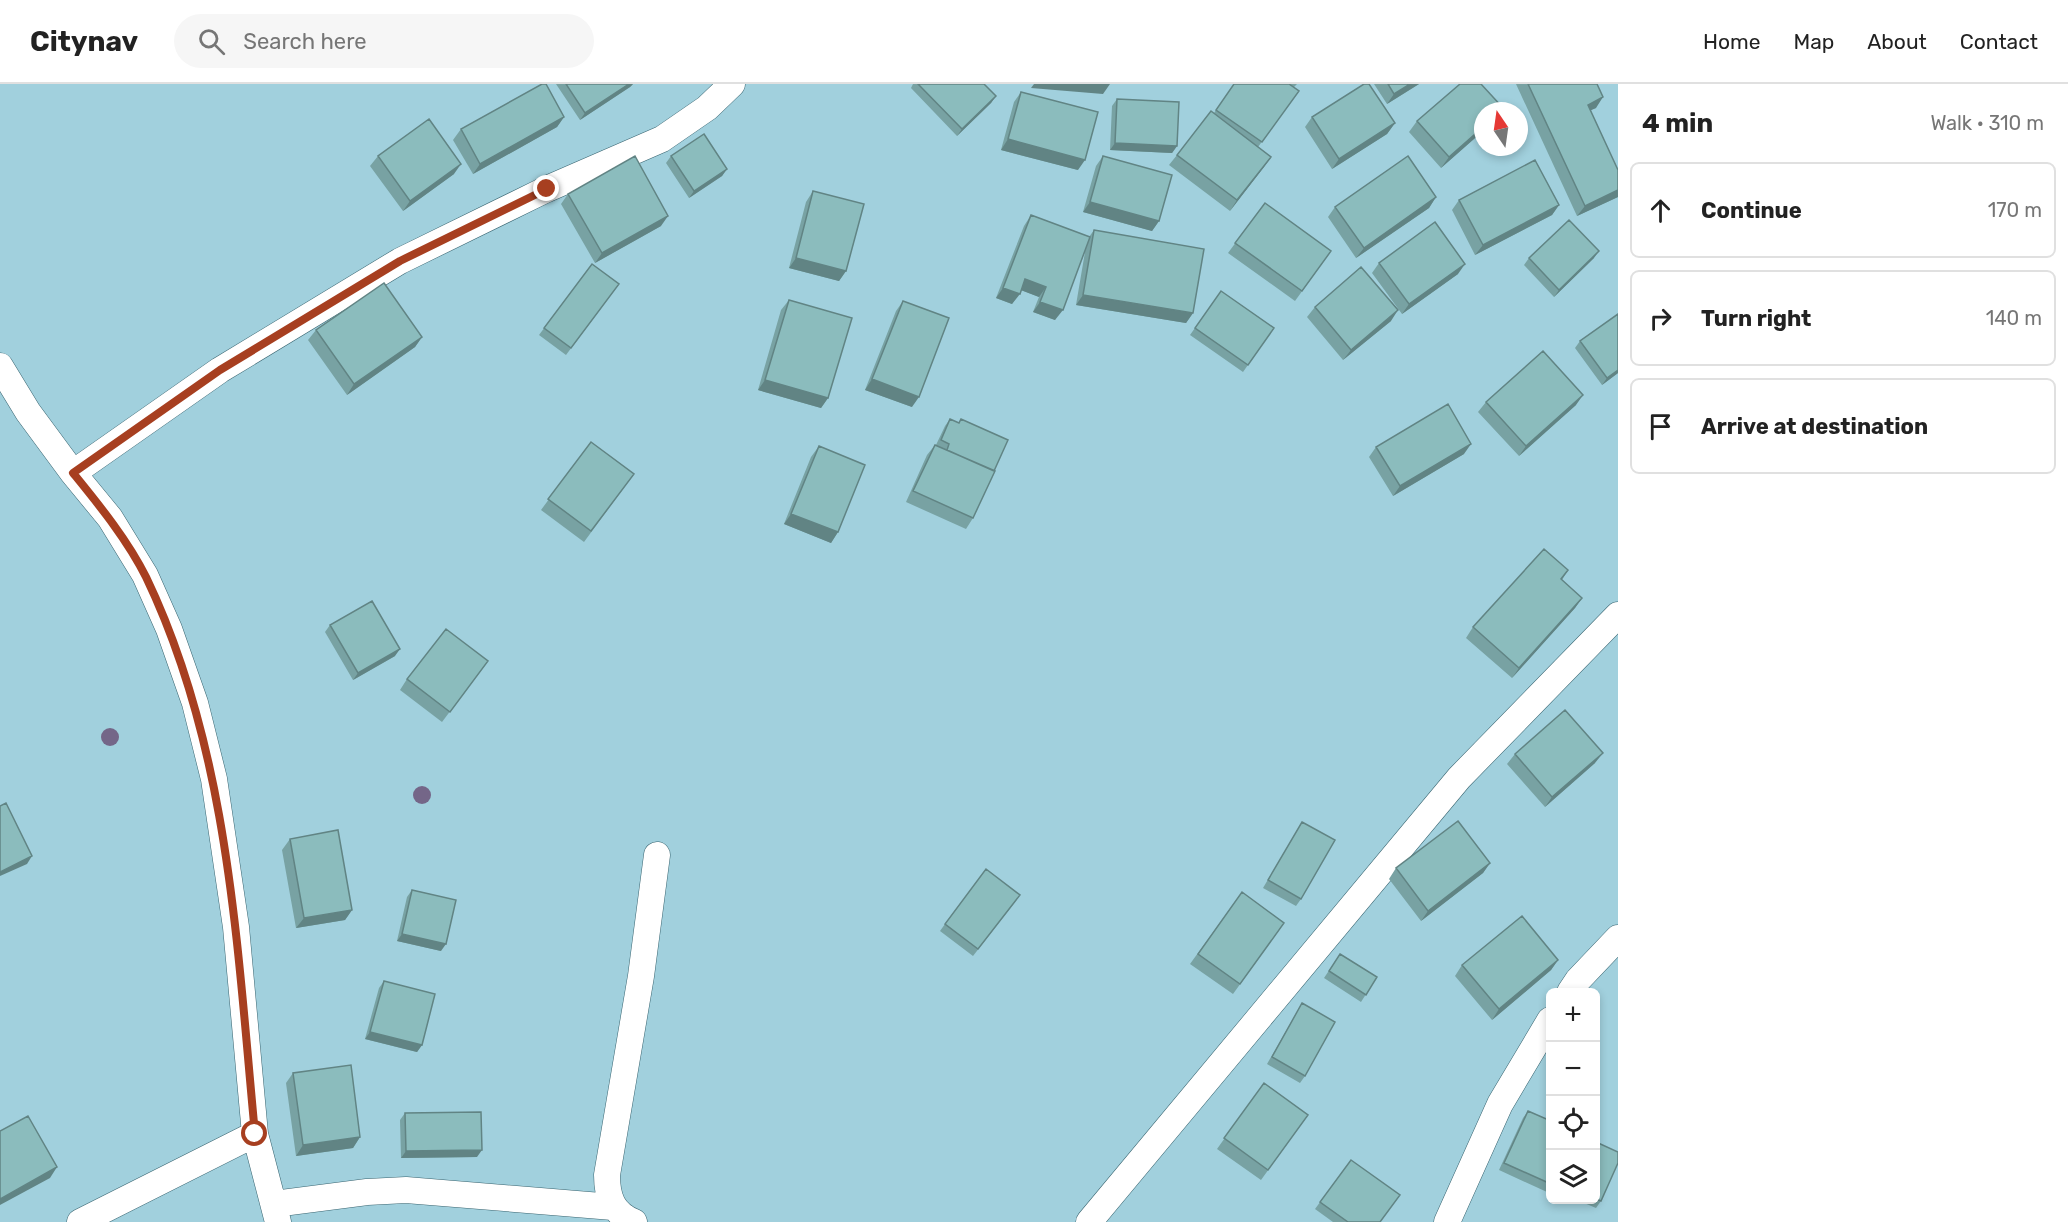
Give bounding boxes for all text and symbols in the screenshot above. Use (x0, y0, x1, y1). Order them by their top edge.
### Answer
search box (174, 14, 594, 68)
text: Citynav (30, 25, 138, 58)
icon: search (195, 25, 228, 58)
text: Search here (243, 28, 367, 55)
text: Home (1703, 29, 1760, 54)
text: Map (1793, 29, 1834, 54)
text: About (1867, 29, 1927, 54)
text: Contact (1960, 29, 2038, 54)
north arrow (1474, 102, 1528, 156)
text: 4 min (1642, 108, 1713, 139)
text: Walk · 310 m (1930, 111, 2044, 135)
route end (533, 175, 559, 201)
icon: ahead (1644, 194, 1677, 227)
text: Continue (1701, 197, 1802, 224)
text: 170 m (1988, 198, 2042, 222)
icon: right (1644, 302, 1677, 335)
text: Turn right (1701, 305, 1811, 332)
text: 140 m (1986, 306, 2042, 330)
icon: arrive (1644, 410, 1677, 443)
text: Arrive at destination (1701, 413, 1928, 440)
map controls (1546, 988, 1600, 1204)
button: + (1546, 988, 1600, 1042)
button: − (1546, 1042, 1600, 1096)
button: locate (1546, 1096, 1600, 1150)
route start (241, 1120, 267, 1146)
button: layers (1546, 1150, 1600, 1204)

